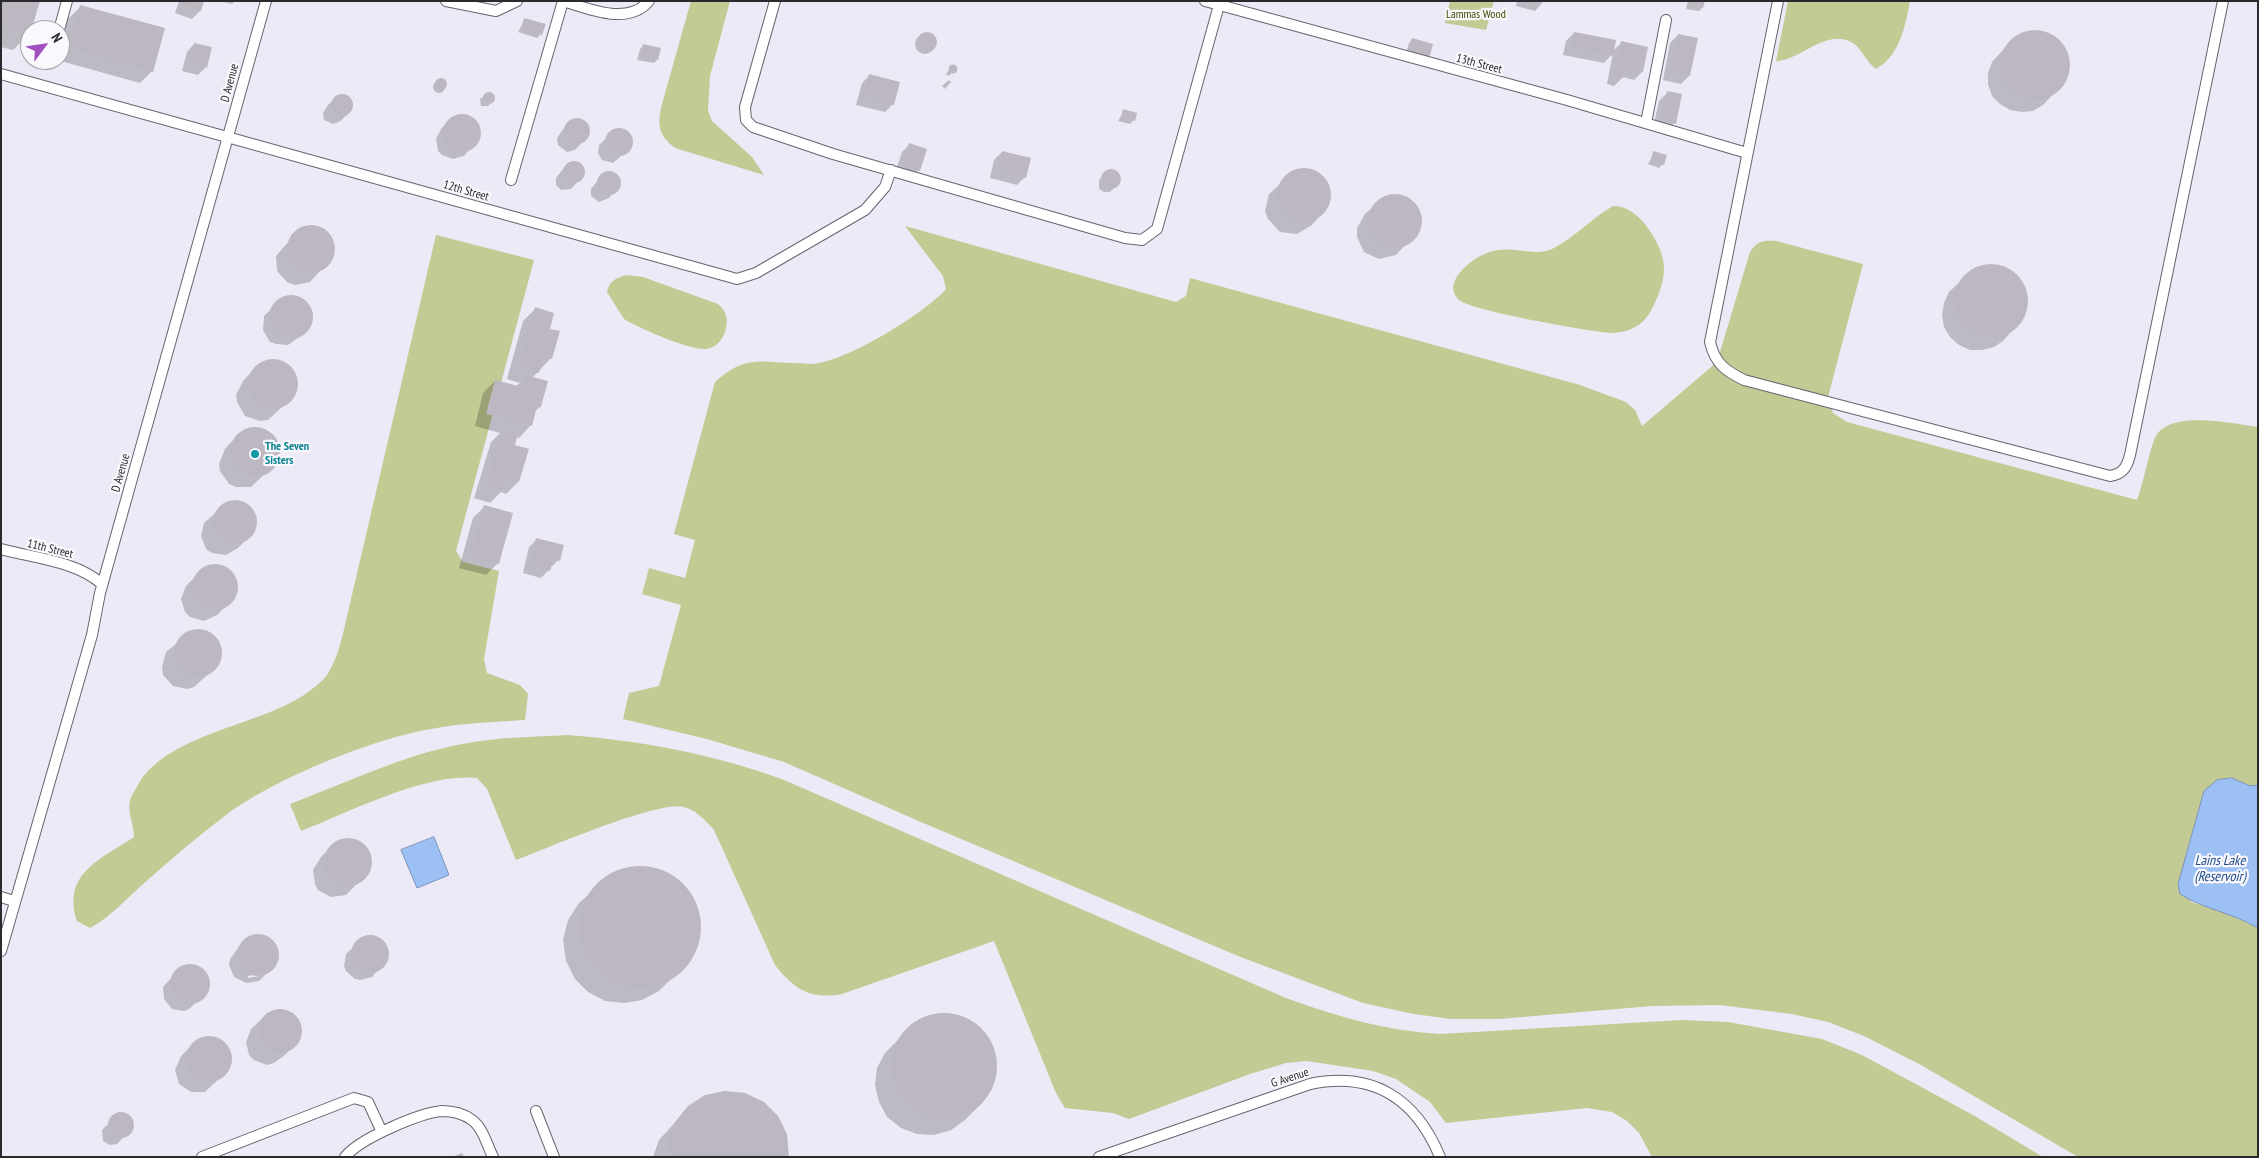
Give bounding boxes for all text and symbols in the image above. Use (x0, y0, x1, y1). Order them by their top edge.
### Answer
park label: Lammas Wood (1446, 8, 1506, 22)
north arrow (20, 20, 70, 70)
text: N (47, 30, 67, 46)
street label: 13th Street (1455, 51, 1503, 77)
street label: D Avenue (218, 62, 242, 104)
street label: 12th Street (442, 178, 490, 204)
place label: The Seven Sisters (265, 440, 309, 468)
marker: The Seven Sisters (249, 448, 261, 460)
street label: D Avenue (109, 452, 133, 494)
street label: 11th Street (26, 536, 74, 562)
water label: Lains Lake (Reservoir) (2194, 853, 2246, 886)
street label: G Avenue (1269, 1065, 1311, 1091)

